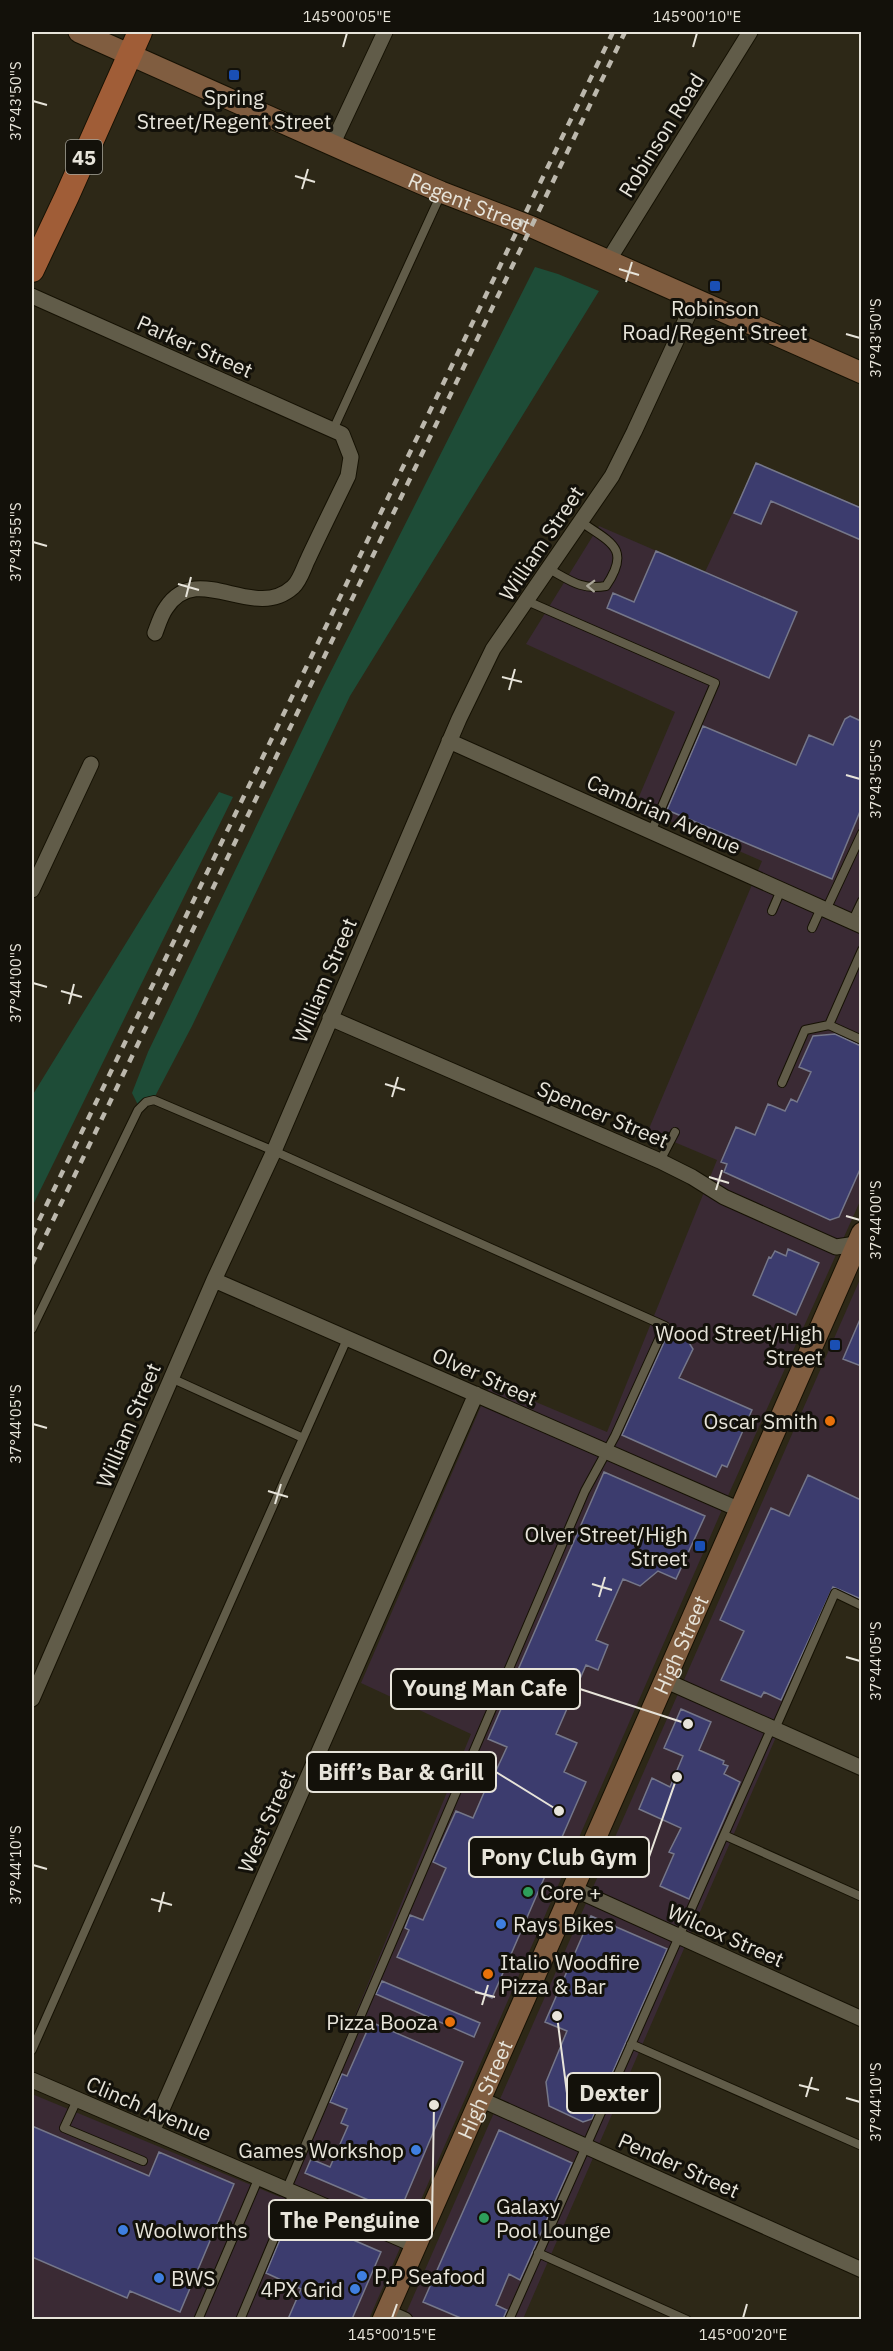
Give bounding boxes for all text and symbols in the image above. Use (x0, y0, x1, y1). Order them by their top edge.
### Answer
text: 145°00'05"E (303, 7, 391, 26)
text: 145°00'10"E (653, 7, 741, 26)
text: 37°43'50"S (6, 61, 25, 141)
marker: Spring Street/Regent Street (227, 68, 241, 82)
street label: Robinson Road (612, 68, 710, 202)
place label: Spring Street/Regent Street (137, 83, 331, 135)
road number: 45 (66, 140, 102, 174)
street label: Regent Street (404, 166, 534, 239)
marker: Robinson Road/Regent Street (708, 279, 722, 293)
place label: Robinson Road/Regent Street (622, 294, 808, 346)
text: 37°43'50"S (866, 298, 885, 378)
street label: Parker Street (133, 308, 257, 384)
street label: William Street (492, 480, 590, 606)
text: 37°43'55"S (6, 502, 25, 582)
one-way arrow (587, 580, 596, 592)
text: 37°43'55"S (866, 739, 885, 819)
street label: Cambrian Avenue (583, 767, 745, 861)
street label: William Street (285, 913, 363, 1047)
text: 37°44'00"S (6, 943, 25, 1023)
street label: Spencer Street (533, 1074, 673, 1154)
text: 37°44'00"S (866, 1180, 885, 1260)
place label: Wood Street/High Street (655, 1319, 823, 1371)
marker: Wood Street/High Street (828, 1338, 842, 1352)
street label: Olver Street (428, 1340, 542, 1412)
street label: William Street (89, 1358, 167, 1492)
text: 37°44'05"S (6, 1384, 25, 1464)
place label: Oscar Smith (703, 1407, 818, 1435)
marker: Oscar Smith (823, 1414, 837, 1428)
place label: Olver Street/High Street (525, 1520, 688, 1572)
marker: Olver Street/High Street (693, 1539, 707, 1553)
street label: High Street (646, 1591, 715, 1699)
text: 37°44'05"S (866, 1621, 885, 1701)
callout: Young Man Cafe (391, 1669, 580, 1709)
text: Young Man Cafe (403, 1673, 567, 1702)
callout: Biff’s Bar & Grill (307, 1752, 496, 1792)
text: Biff’s Bar & Grill (318, 1757, 484, 1786)
street label: West Street (231, 1765, 301, 1877)
text: 37°44'10"S (6, 1825, 25, 1905)
callout: Pony Club Gym (469, 1837, 649, 1877)
text: Pony Club Gym (481, 1842, 637, 1871)
place label: Core + (540, 1878, 602, 1906)
marker: Core + (521, 1885, 535, 1899)
street label: Wilcox Street (663, 1897, 789, 1973)
place label: Rays Bikes (513, 1910, 614, 1938)
marker: Rays Bikes (494, 1917, 508, 1931)
place label: Italio Woodfire Pizza & Bar (500, 1948, 640, 2000)
marker: Italio Woodfire Pizza & Bar (481, 1967, 495, 1981)
place label: Pizza Booza (326, 2008, 438, 2036)
marker: Pizza Booza (443, 2015, 457, 2029)
street label: High Street (450, 2035, 519, 2143)
text: 37°44'10"S (866, 2062, 885, 2142)
street label: Clinch Avenue (82, 2069, 216, 2147)
callout: Dexter (567, 2073, 660, 2113)
text: Dexter (579, 2078, 649, 2107)
street label: Pender Street (614, 2126, 744, 2204)
place label: Games Workshop (238, 2136, 404, 2164)
marker: Games Workshop (409, 2143, 423, 2157)
place label: Galaxy Pool Lounge (496, 2192, 611, 2244)
callout: The Penguine (269, 2200, 432, 2240)
text: The Penguine (280, 2205, 420, 2234)
marker: Galaxy Pool Lounge (477, 2211, 491, 2225)
place label: Woolworths (135, 2216, 248, 2244)
marker: Woolworths (116, 2223, 130, 2237)
place label: P.P Seafood (374, 2262, 485, 2290)
place label: BWS (171, 2264, 216, 2292)
marker: P.P Seafood (355, 2269, 369, 2283)
marker: BWS (152, 2271, 166, 2285)
place label: 4PX Grid (260, 2275, 343, 2303)
marker: 4PX Grid (348, 2282, 362, 2296)
text: 145°00'15"E (348, 2325, 436, 2344)
text: 145°00'20"E (699, 2325, 787, 2344)

